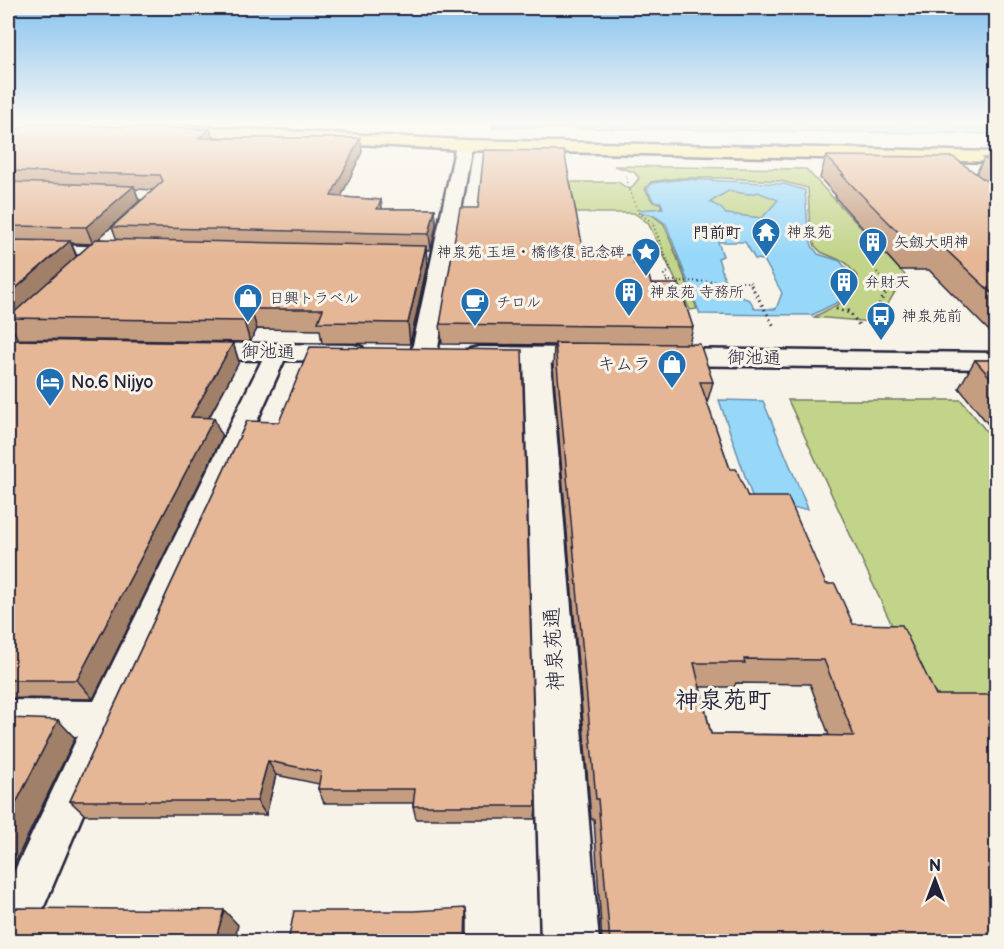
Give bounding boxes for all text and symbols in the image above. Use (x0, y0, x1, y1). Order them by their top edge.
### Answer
temple icon: 神泉苑 (750, 216, 782, 258)
place label: 神泉苑 (787, 223, 832, 242)
district label: 門前町 (693, 224, 741, 243)
building icon: 矢劔大明神 (857, 226, 889, 268)
place label: 矢劔大明神 (894, 233, 969, 252)
place icon: 神泉苑 玉垣・橋修復 記念碑 (630, 236, 662, 278)
place label: 神泉苑 玉垣・橋修復 記念碑 (437, 243, 625, 262)
building icon: 弁財天 (828, 266, 860, 308)
place label: 弁財天 (865, 273, 910, 292)
building icon: 神泉苑 寺務所 (613, 276, 645, 318)
shop icon: 日興トラベル (232, 282, 264, 324)
place label: 神泉苑 寺務所 (650, 283, 744, 302)
cafe icon: チロル (459, 286, 491, 328)
place label: 日興トラベル (269, 289, 359, 308)
place label: チロル (496, 293, 541, 312)
bus stop icon: 神泉苑前 (865, 300, 897, 342)
place label: 神泉苑前 (902, 307, 962, 326)
street label: 御池通 (241, 341, 295, 363)
street label: 御池通 (727, 347, 781, 369)
shop icon: キムラ (656, 348, 688, 390)
place label: キムラ (597, 354, 651, 375)
hotel icon: No.6 Nijyo (34, 366, 66, 408)
place label: No.6 Nijyo (71, 372, 153, 393)
street label: 神泉苑通 (539, 606, 569, 692)
district label: 神泉苑町 (675, 686, 771, 715)
north arrow (905, 850, 965, 910)
text: N (929, 857, 941, 876)

